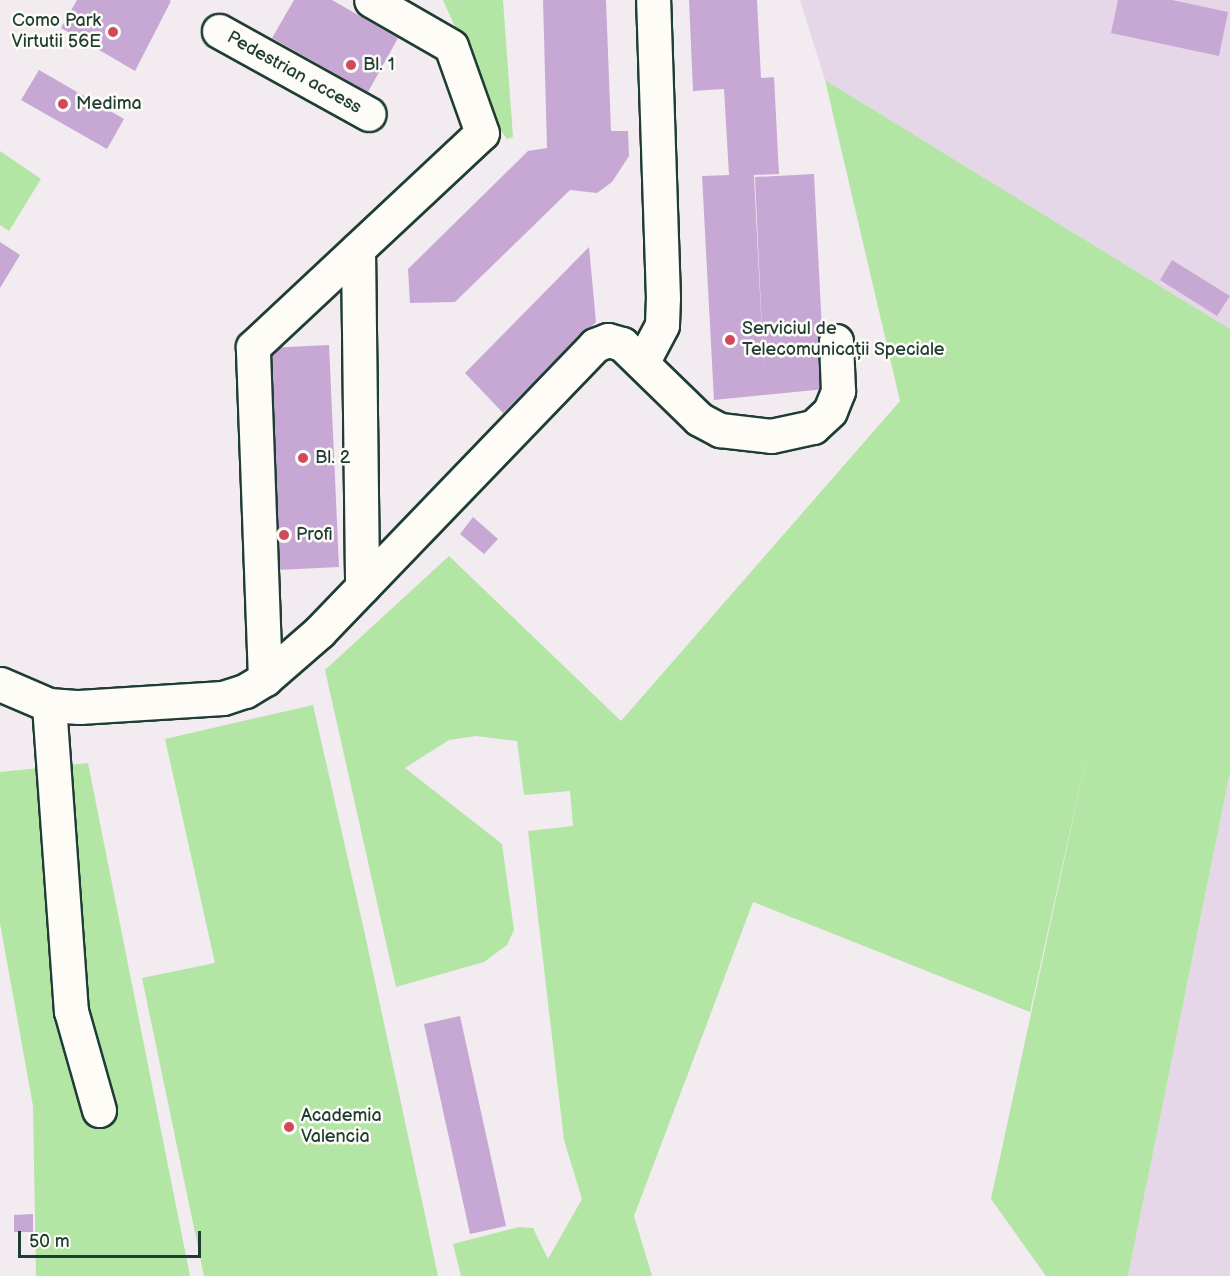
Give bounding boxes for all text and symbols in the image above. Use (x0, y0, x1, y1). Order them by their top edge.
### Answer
place label: Como Park Virtutii 56E (12, 11, 101, 54)
marker: Como Park Virtutii 56E (106, 25, 120, 39)
street label: Pedestrian access (223, 27, 365, 119)
place label: Bl. 1 (363, 54, 395, 76)
marker: Bl. 1 (344, 58, 358, 72)
place label: Medima (76, 93, 142, 115)
marker: Medima (54, 95, 72, 113)
place label: Serviciul de Telecomunicații Speciale (742, 319, 945, 362)
marker: Serviciul de Telecomunicații Speciale (723, 333, 737, 347)
place label: Bl. 2 (315, 447, 350, 469)
marker: Bl. 2 (296, 451, 310, 465)
place label: Profi (296, 524, 332, 546)
marker: Profi (277, 528, 291, 542)
place label: Academia Valencia (301, 1106, 382, 1148)
marker: Academia Valencia (282, 1120, 296, 1134)
scale bar (21, 1219, 204, 1257)
text: 50 m (29, 1231, 70, 1252)

